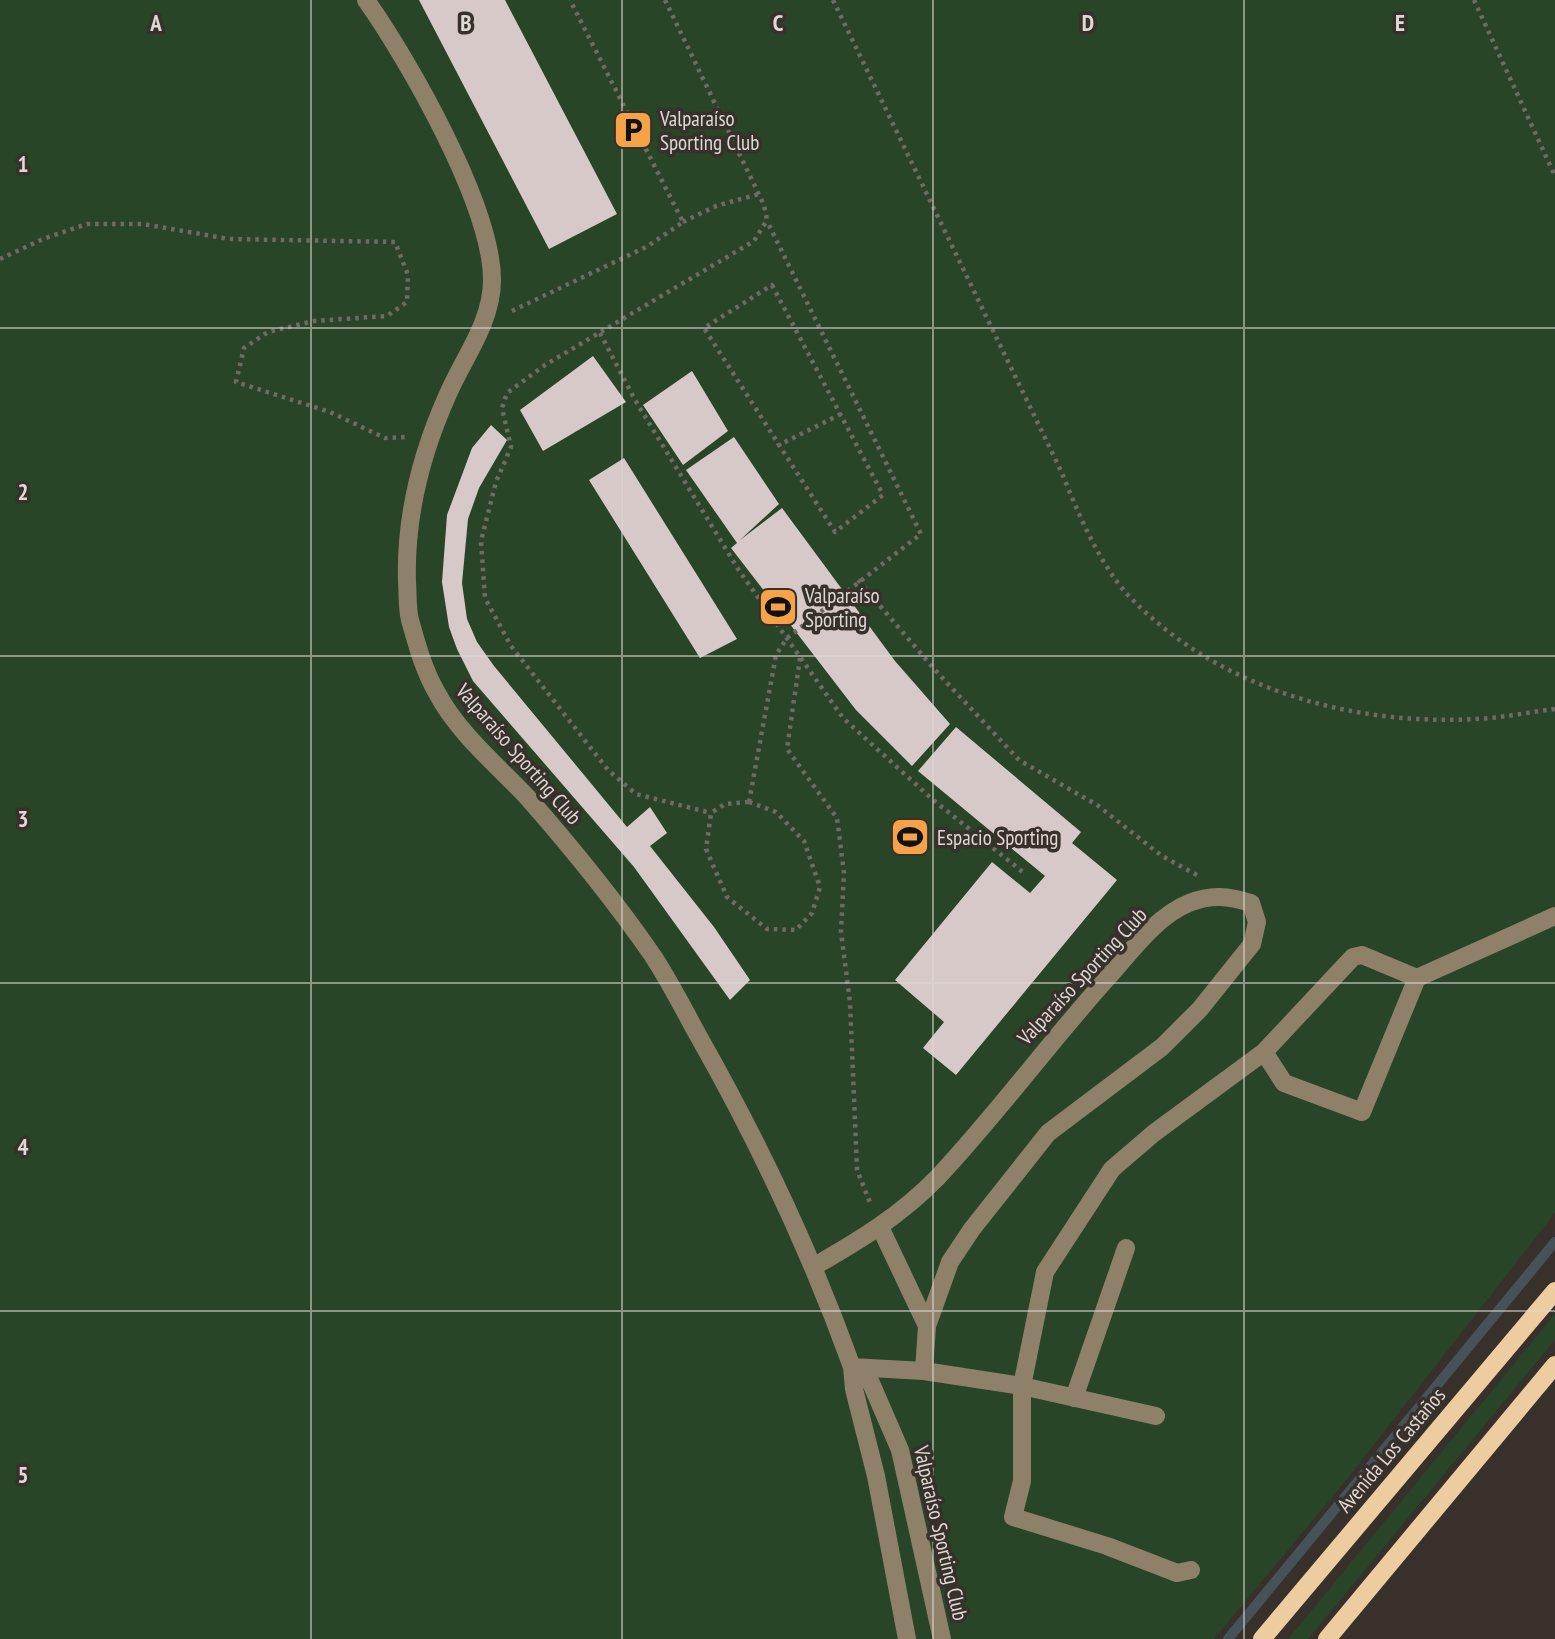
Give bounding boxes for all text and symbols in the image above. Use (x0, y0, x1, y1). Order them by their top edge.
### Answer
text: A (149, 8, 162, 37)
text: B (460, 8, 472, 37)
text: C (773, 8, 784, 37)
text: D (1082, 8, 1094, 37)
text: E (1395, 8, 1405, 37)
place label: Valparaíso Sporting Club (659, 105, 759, 156)
parking icon: Valparaíso Sporting Club (612, 109, 654, 151)
text: 1 (18, 149, 29, 178)
text: 2 (18, 477, 29, 506)
place label: Valparaíso Sporting (804, 582, 880, 633)
sports icon: Valparaíso Sporting (757, 586, 799, 628)
street label: Valparaíso Sporting Club (450, 677, 588, 830)
text: 3 (18, 804, 29, 833)
sports icon: Espacio Sporting (889, 816, 931, 858)
place label: Espacio Sporting (937, 824, 1058, 851)
street label: Valparaíso Sporting Club (1011, 902, 1153, 1051)
text: 4 (18, 1132, 29, 1161)
street label: Avenida Los Castaños (1331, 1382, 1451, 1518)
street label: Valparaíso Sporting Club (908, 1442, 974, 1623)
text: 5 (18, 1460, 29, 1489)

